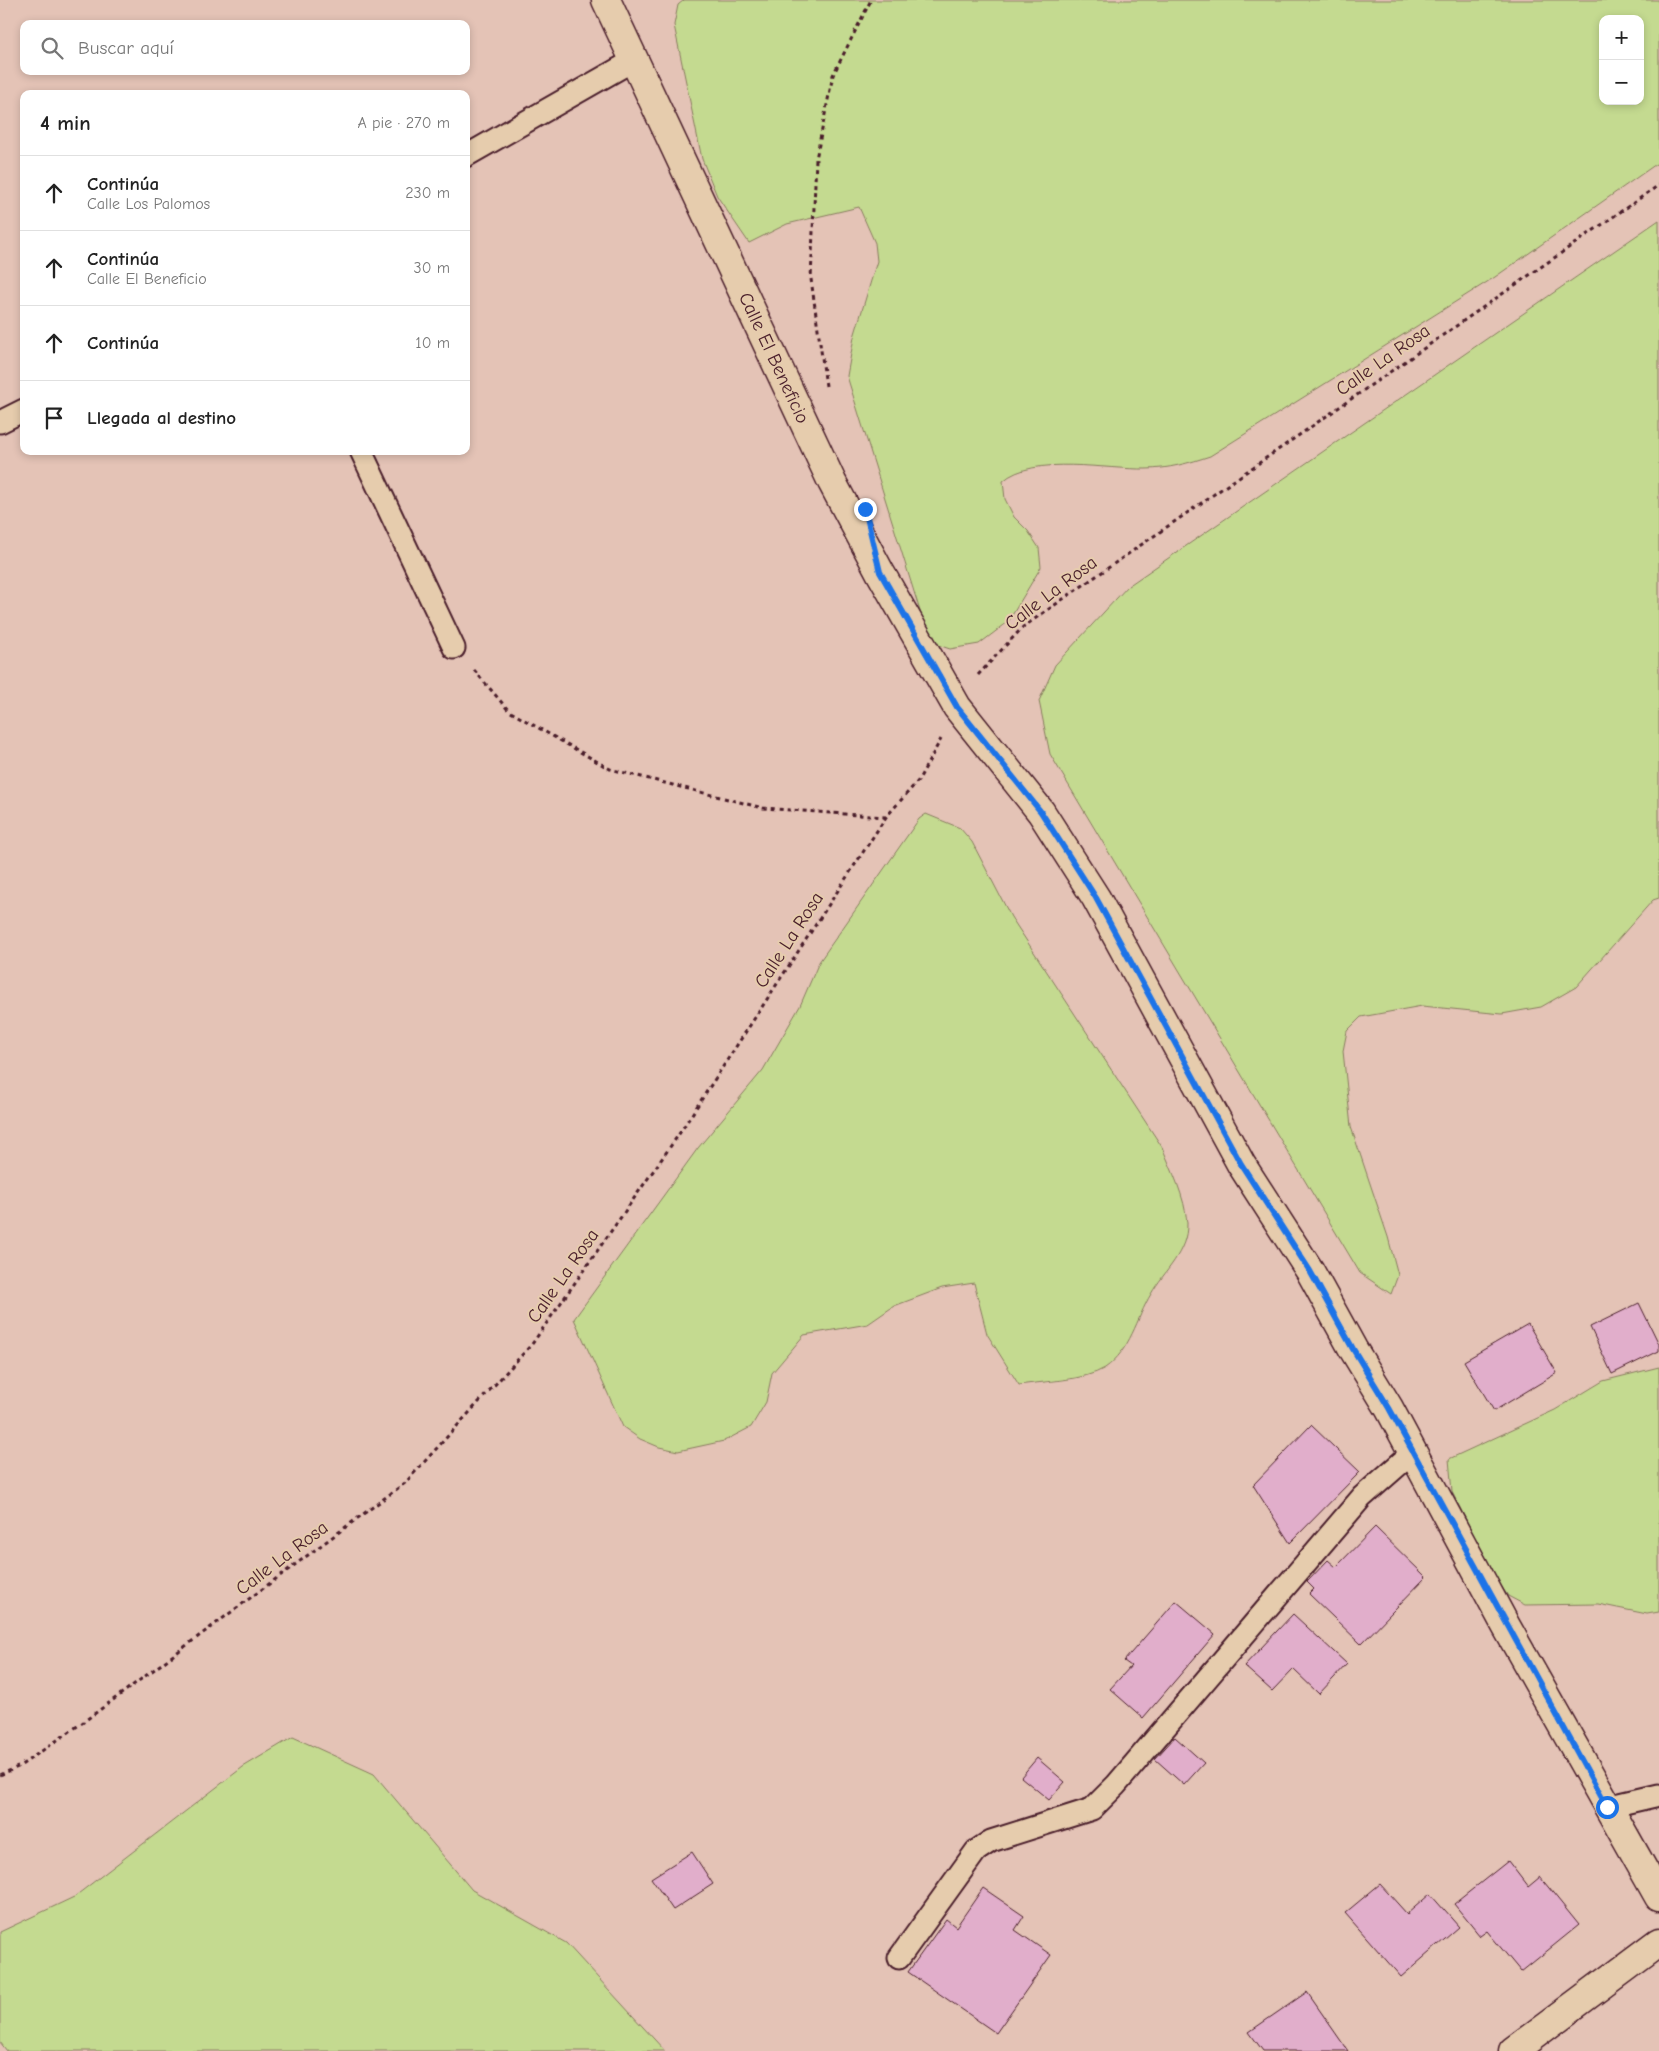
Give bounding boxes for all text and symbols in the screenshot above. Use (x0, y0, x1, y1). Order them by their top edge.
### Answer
map controls (1599, 15, 1644, 105)
button: + (1599, 15, 1644, 60)
search box (20, 20, 470, 75)
icon: search (38, 34, 66, 62)
text: Buscar aquí (78, 37, 174, 59)
button: − (1599, 60, 1644, 105)
text: 4 min (40, 111, 91, 135)
text: A pie · 270 m (357, 114, 450, 132)
text: Continúa (87, 173, 159, 195)
icon: ahead (40, 179, 68, 207)
text: 230 m (405, 184, 450, 202)
text: Calle Los Palomos (87, 195, 210, 213)
text: Continúa (87, 248, 159, 270)
icon: ahead (40, 254, 68, 282)
text: 30 m (414, 259, 450, 277)
text: Calle El Beneficio (87, 270, 207, 288)
street label: Calle El Beneficio (734, 289, 814, 427)
street label: Calle La Rosa (1332, 320, 1434, 400)
icon: ahead (40, 329, 68, 357)
text: Continúa (87, 332, 159, 354)
text: 10 m (415, 334, 450, 352)
icon: arrive (40, 404, 68, 432)
text: Llegada al destino (87, 407, 236, 429)
route end (854, 498, 877, 521)
street label: Calle La Rosa (1001, 551, 1101, 635)
street label: Calle La Rosa (750, 888, 828, 992)
street label: Calle La Rosa (523, 1225, 603, 1327)
street label: Calle La Rosa (232, 1516, 332, 1600)
route start (1596, 1796, 1619, 1819)

